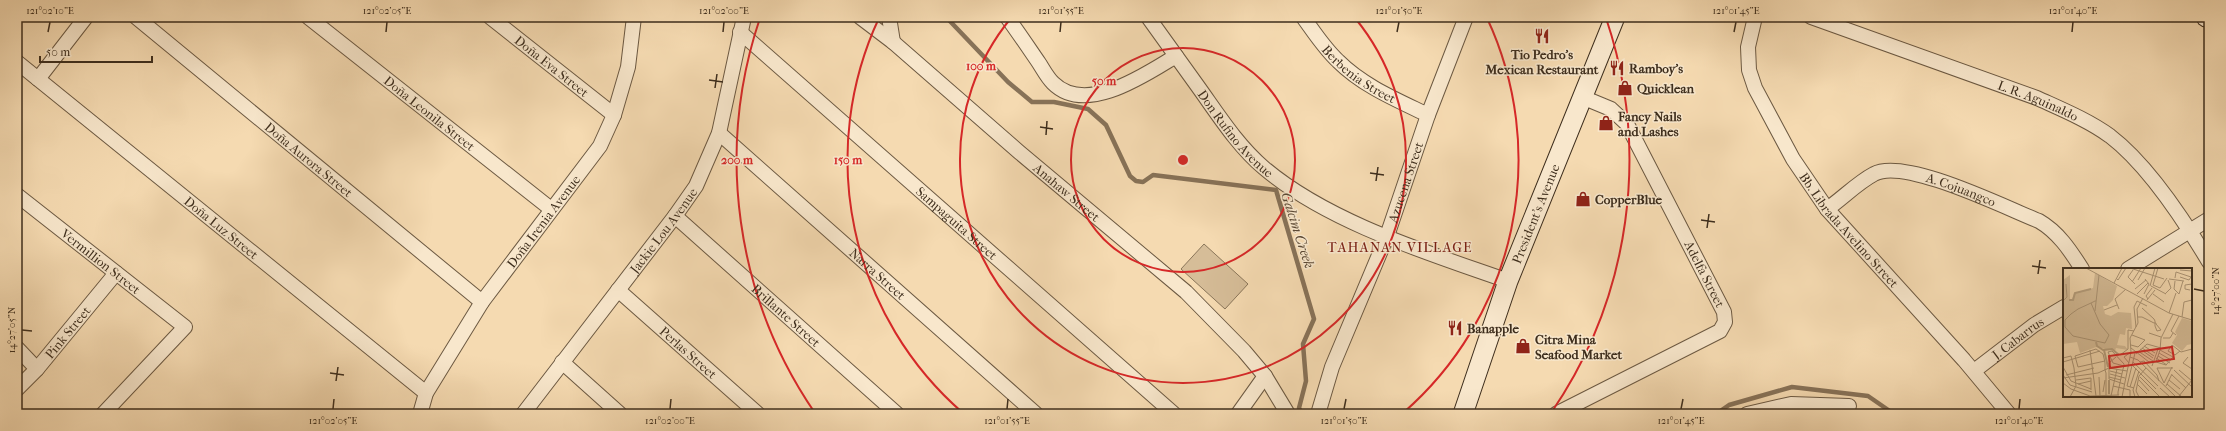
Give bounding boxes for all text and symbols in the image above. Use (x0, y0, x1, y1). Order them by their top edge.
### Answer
text: 121°02'10"E (26, 5, 74, 17)
text: 121°02'05"E (363, 5, 411, 17)
text: 121°02'00"E (699, 5, 749, 17)
text: 121°01'55"E (1038, 5, 1084, 17)
text: 121°01'50"E (1376, 5, 1422, 17)
text: 121°01'45"E (1712, 5, 1760, 17)
text: 121°01'40"E (2049, 5, 2097, 17)
restaurant icon: Tio Pedro's Mexican Restaurant (1533, 27, 1551, 45)
street label: Doña Eva Street (512, 33, 592, 100)
scale bar (40, 38, 152, 64)
street label: Berbenia Street (1319, 42, 1398, 106)
text: 50 m (46, 45, 70, 59)
place label: Tio Pedro's Mexican Restaurant (1485, 47, 1599, 77)
text: 100 m (966, 59, 997, 73)
restaurant icon: Ramboy's (1608, 59, 1626, 77)
place label: Ramboy's (1629, 61, 1683, 77)
street label: Doña Leonila Street (381, 73, 478, 154)
text: 50 m (1092, 74, 1117, 88)
street label: L. R. Aguinaldo (1996, 78, 2081, 124)
shop icon: Quicklean (1616, 79, 1634, 97)
place label: Quicklean (1637, 81, 1694, 96)
street label: Don Rufino Avenue (1195, 87, 1277, 181)
place label: Fancy Nails and Lashes (1617, 109, 1682, 139)
shop icon: Fancy Nails and Lashes (1597, 114, 1615, 132)
street label: Doña Aurora Street (262, 119, 356, 201)
street label: Azucena Street (1385, 140, 1426, 226)
text: 200 m (721, 153, 754, 167)
text: 150 m (834, 153, 863, 167)
centre of rings (1176, 153, 1190, 167)
street label: Anahaw Street (1029, 160, 1103, 225)
street label: President's Avenue (1509, 161, 1563, 266)
street label: Bb. Librada Avelino Street (1796, 170, 1902, 291)
street label: A. Cojuangco (1924, 170, 1998, 210)
street label: Doña Irenia Avenue (504, 172, 584, 271)
street label: Sampaguita Street (913, 184, 1000, 263)
street label: Jackie Lou Avenue (626, 185, 701, 277)
water label: Galcim Creek (1277, 190, 1318, 270)
shop icon: CopperBlue (1574, 190, 1592, 208)
place label: CopperBlue (1595, 192, 1662, 208)
street label: Doña Luz Street (181, 193, 261, 262)
street label: Vermillion Street (57, 225, 144, 297)
street label: Adelfa Street (1681, 237, 1728, 310)
district label: TAHANAN VILLAGE (1327, 239, 1473, 256)
street label: Narra Street (846, 245, 909, 303)
text: 14°27'00"N (2210, 267, 2222, 315)
inset map (2063, 268, 2192, 397)
street label: Brillante Street (749, 281, 823, 350)
street label: Pink Street (42, 303, 94, 362)
text: 14°27'05"N (6, 306, 18, 353)
street label: J. Cabarrus (1988, 314, 2047, 363)
restaurant icon: Banapple (1446, 319, 1464, 337)
place label: Banapple (1467, 321, 1520, 337)
street label: Perlas Street (656, 324, 720, 382)
place label: Citra Mina Seafood Market (1535, 332, 1623, 362)
shop icon: Citra Mina Seafood Market (1514, 337, 1532, 355)
text: 121°02'05"E (309, 415, 357, 427)
text: 121°02'00"E (645, 415, 695, 427)
text: 121°01'55"E (984, 415, 1030, 427)
text: 121°01'50"E (1321, 415, 1367, 427)
text: 121°01'45"E (1657, 415, 1705, 427)
text: 121°01'40"E (1995, 415, 2043, 427)

